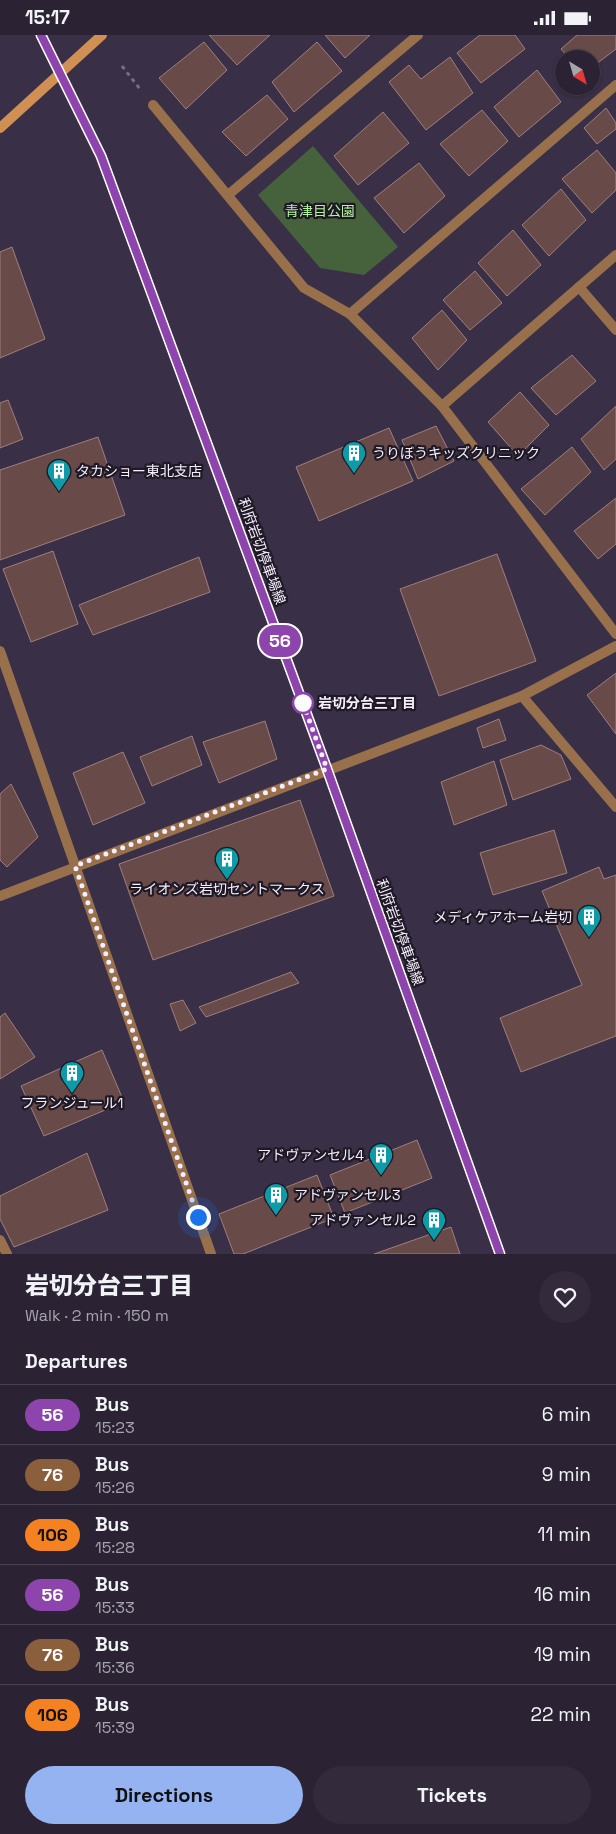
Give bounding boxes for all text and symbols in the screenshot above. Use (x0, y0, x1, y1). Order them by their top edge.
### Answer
text: 15:17 (25, 5, 70, 30)
north arrow (555, 50, 600, 95)
map controls (555, 50, 600, 95)
park label: 青津目公園 (285, 202, 355, 220)
building icon: うりぼうキッズクリニック (341, 440, 367, 474)
place label: うりぼうキッズクリニック (372, 444, 540, 462)
building icon: タカショー東北支店 (46, 458, 72, 492)
place label: タカショー東北支店 (76, 462, 202, 480)
street label: 利府岩切停車場線 (234, 495, 290, 607)
line badge: 56 (258, 625, 302, 657)
text: 56 (269, 629, 291, 652)
marker: 岩切分台三丁目 (292, 692, 314, 714)
place label: 岩切分台三丁目 (318, 694, 416, 712)
building icon: ライオンズ岩切セントマークス (214, 846, 240, 880)
street label: 利府岩切停車場線 (372, 876, 428, 988)
place label: ライオンズ岩切セントマークス (129, 880, 325, 898)
building icon: メディケアホーム岩切 (576, 904, 602, 938)
place label: メディケアホーム岩切 (433, 908, 572, 926)
building icon: フランジュール1 (59, 1060, 85, 1094)
place label: フランジュール1 (21, 1094, 123, 1112)
building icon: アドヴァンセル4 (368, 1142, 394, 1176)
place label: アドヴァンセル4 (257, 1146, 364, 1164)
building icon: アドヴァンセル3 (263, 1182, 289, 1216)
place label: アドヴァンセル3 (294, 1186, 400, 1204)
your location (186, 1205, 211, 1230)
building icon: アドヴァンセル2 (421, 1207, 447, 1241)
place label: アドヴァンセル2 (310, 1211, 416, 1229)
text: 岩切分台三丁目 (25, 1270, 193, 1301)
button: heart (539, 1271, 591, 1323)
text: Walk · 2 min · 150 m (25, 1305, 169, 1326)
text: Departures (25, 1349, 128, 1374)
text: Bus (95, 1392, 129, 1417)
text: 6 min (542, 1402, 591, 1427)
text: 56 (42, 1403, 63, 1426)
text: 15:23 (95, 1417, 135, 1438)
text: Bus (95, 1452, 129, 1477)
text: 9 min (542, 1462, 591, 1487)
text: 76 (42, 1463, 63, 1486)
text: 15:26 (95, 1477, 135, 1498)
text: Bus (95, 1512, 129, 1537)
text: 11 min (538, 1522, 591, 1547)
text: 106 (37, 1523, 68, 1546)
text: 15:28 (95, 1537, 135, 1558)
text: Bus (95, 1572, 129, 1597)
text: 16 min (534, 1582, 591, 1607)
text: 56 (42, 1583, 63, 1606)
text: 15:33 (95, 1597, 135, 1618)
text: Bus (95, 1632, 129, 1657)
text: 19 min (534, 1642, 591, 1667)
text: 76 (42, 1643, 63, 1666)
text: 15:36 (95, 1657, 135, 1678)
text: Bus (95, 1692, 129, 1717)
text: 22 min (531, 1702, 591, 1727)
text: 106 (37, 1703, 68, 1726)
text: 15:39 (95, 1717, 135, 1738)
button: Directions (25, 1766, 303, 1824)
button: Tickets (313, 1766, 591, 1824)

